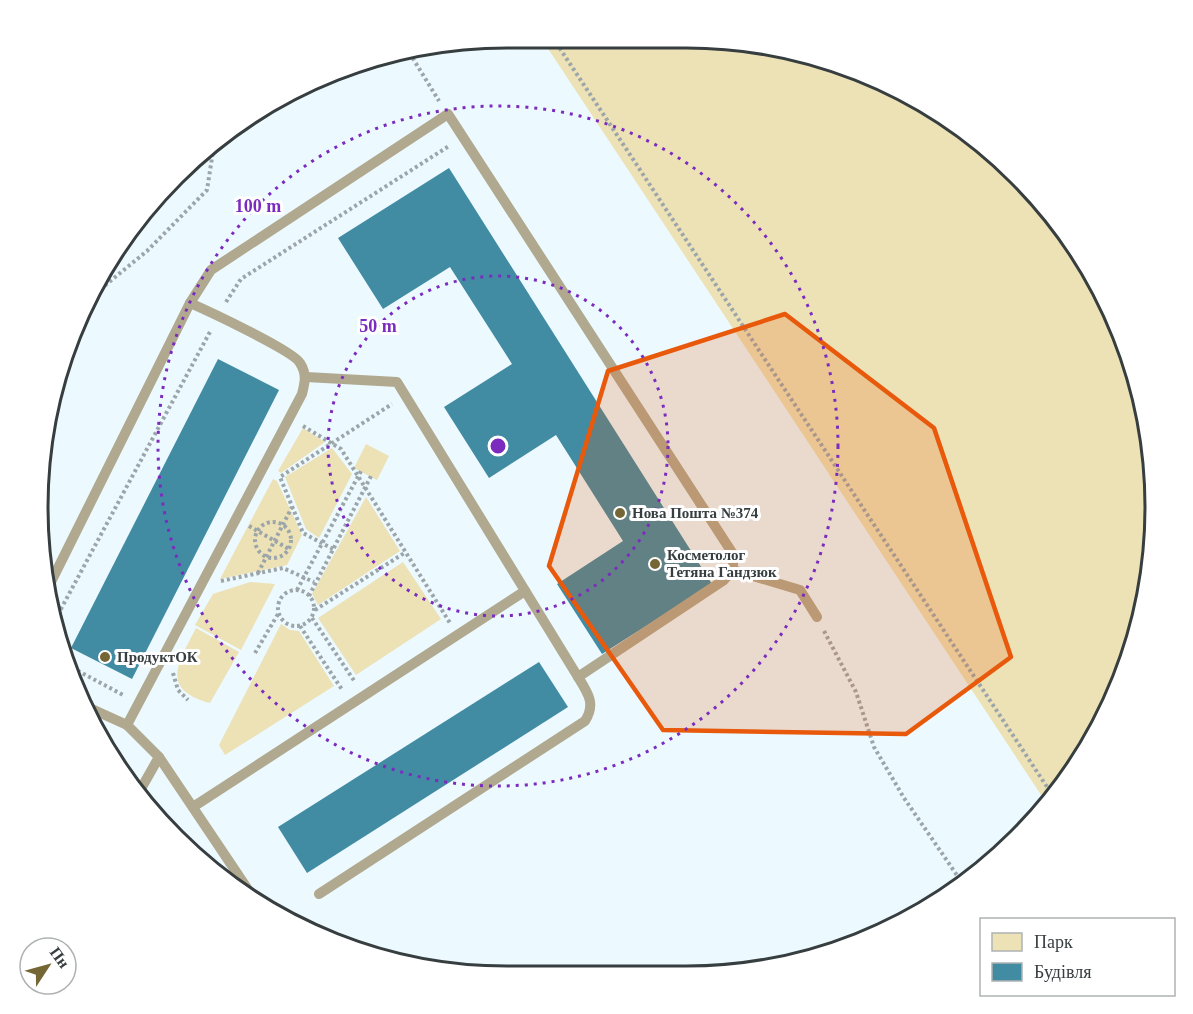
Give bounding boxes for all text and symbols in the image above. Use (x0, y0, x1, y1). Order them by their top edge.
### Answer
text: 100 m (235, 196, 281, 216)
text: 50 m (359, 316, 397, 336)
centre of rings (488, 436, 508, 456)
place label: Нова Пошта №374 (632, 505, 759, 521)
marker: Нова Пошта №374 (613, 506, 627, 520)
place label: Косметолог Тетяна Гандзюк (667, 547, 777, 580)
marker: Косметолог Тетяна Гандзюк (648, 557, 662, 571)
place label: ПродуктОК (117, 649, 198, 665)
marker: ПродуктОК (98, 650, 112, 664)
legend (980, 918, 1175, 996)
text: Парк (1034, 932, 1073, 952)
north arrow (18, 936, 78, 996)
text: Пн (46, 944, 73, 971)
text: Будівля (1034, 962, 1091, 982)

